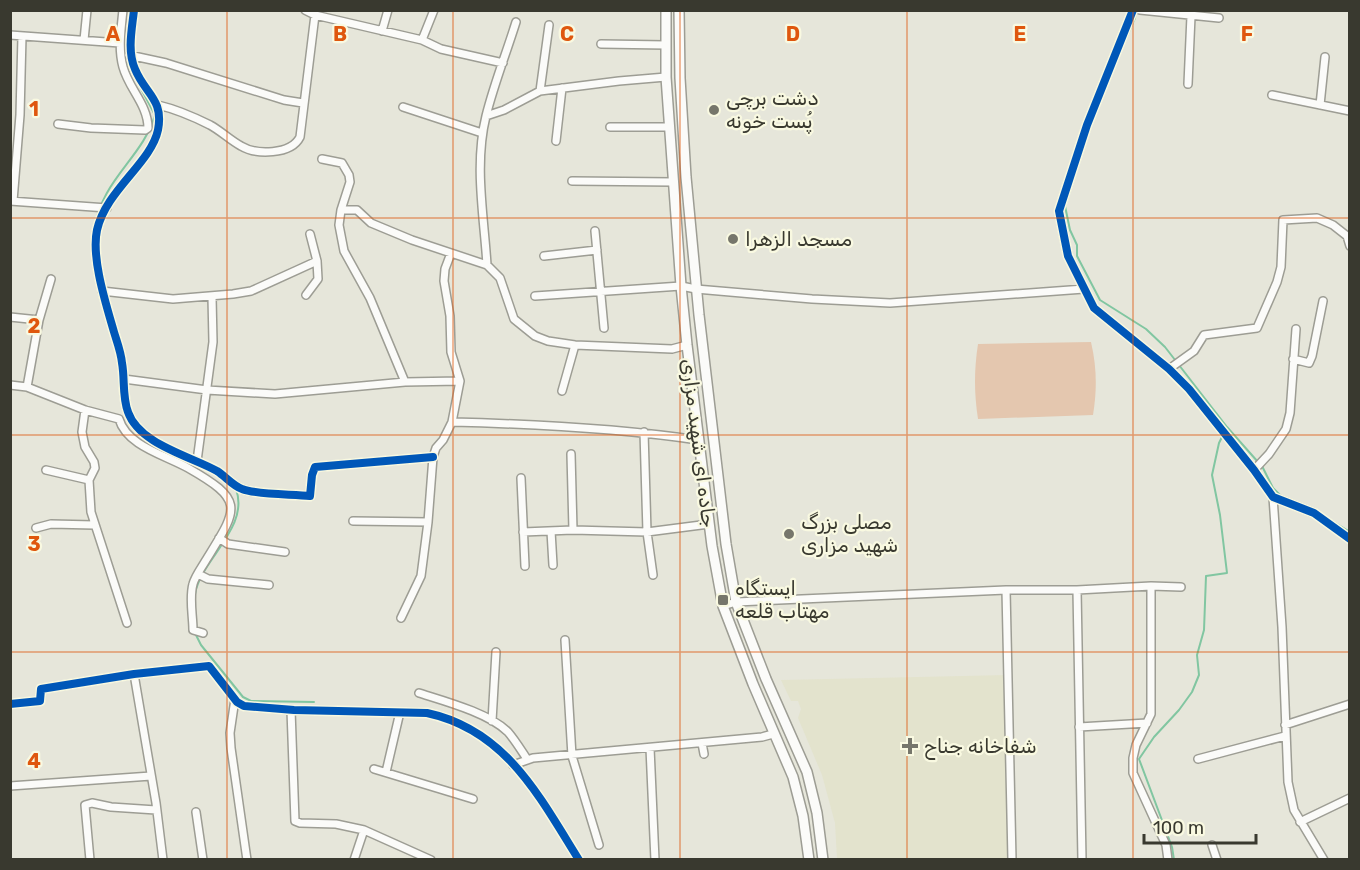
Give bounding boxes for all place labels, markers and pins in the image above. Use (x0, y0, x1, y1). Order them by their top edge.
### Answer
place label: دشت برچی پُست خونه (726, 86, 819, 135)
marker: دشت برچی پُست خونه (707, 103, 721, 117)
place label: مسجد الزهرا (745, 227, 852, 251)
marker: مسجد الزهرا (726, 232, 740, 246)
place label: مصلی بزرگ شهید مزاری (801, 510, 898, 557)
marker: مصلی بزرگ شهید مزاری (782, 527, 796, 541)
place label: ایستگاه مهتاب قلعه (735, 576, 829, 623)
marker: ایستگاه مهتاب قلعه (716, 593, 730, 607)
place label: شفاخانه جناح (924, 734, 1037, 760)
marker: شفاخانه جناح (901, 737, 919, 755)

